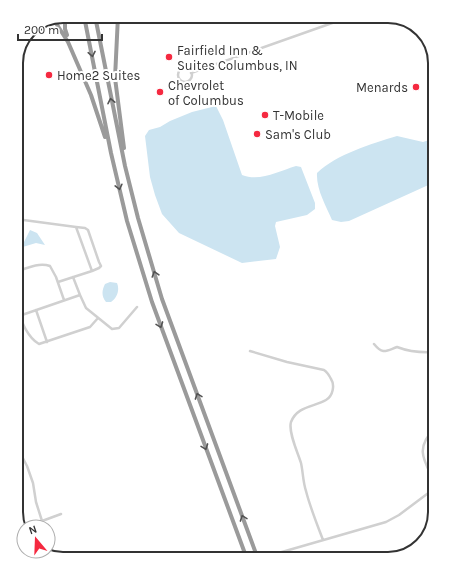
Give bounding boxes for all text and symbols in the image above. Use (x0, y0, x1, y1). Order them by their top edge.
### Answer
scale bar (18, 16, 102, 42)
text: 200 m (24, 23, 59, 37)
place label: Fairfield Inn & Suites Columbus, IN (177, 43, 298, 73)
one-way arrow (87, 51, 95, 57)
marker: Fairfield Inn & Suites Columbus, IN (164, 52, 174, 62)
place label: Home2 Suites (57, 68, 140, 83)
marker: Home2 Suites (44, 70, 54, 80)
place label: Chevrolet of Columbus (168, 78, 244, 108)
place label: Menards (356, 80, 408, 95)
marker: Menards (411, 82, 421, 92)
marker: Chevrolet of Columbus (155, 87, 165, 97)
one-way arrow (108, 97, 116, 104)
place label: T-Mobile (273, 108, 324, 123)
marker: T-Mobile (260, 110, 270, 120)
place label: Sam's Club (265, 127, 331, 142)
marker: Sam's Club (252, 129, 262, 139)
one-way arrow (114, 183, 123, 190)
one-way arrow (151, 271, 160, 278)
one-way arrow (155, 321, 164, 328)
one-way arrow (194, 393, 202, 400)
one-way arrow (200, 443, 208, 450)
one-way arrow (240, 515, 248, 522)
north arrow (16, 519, 56, 559)
text: N (27, 523, 39, 537)

